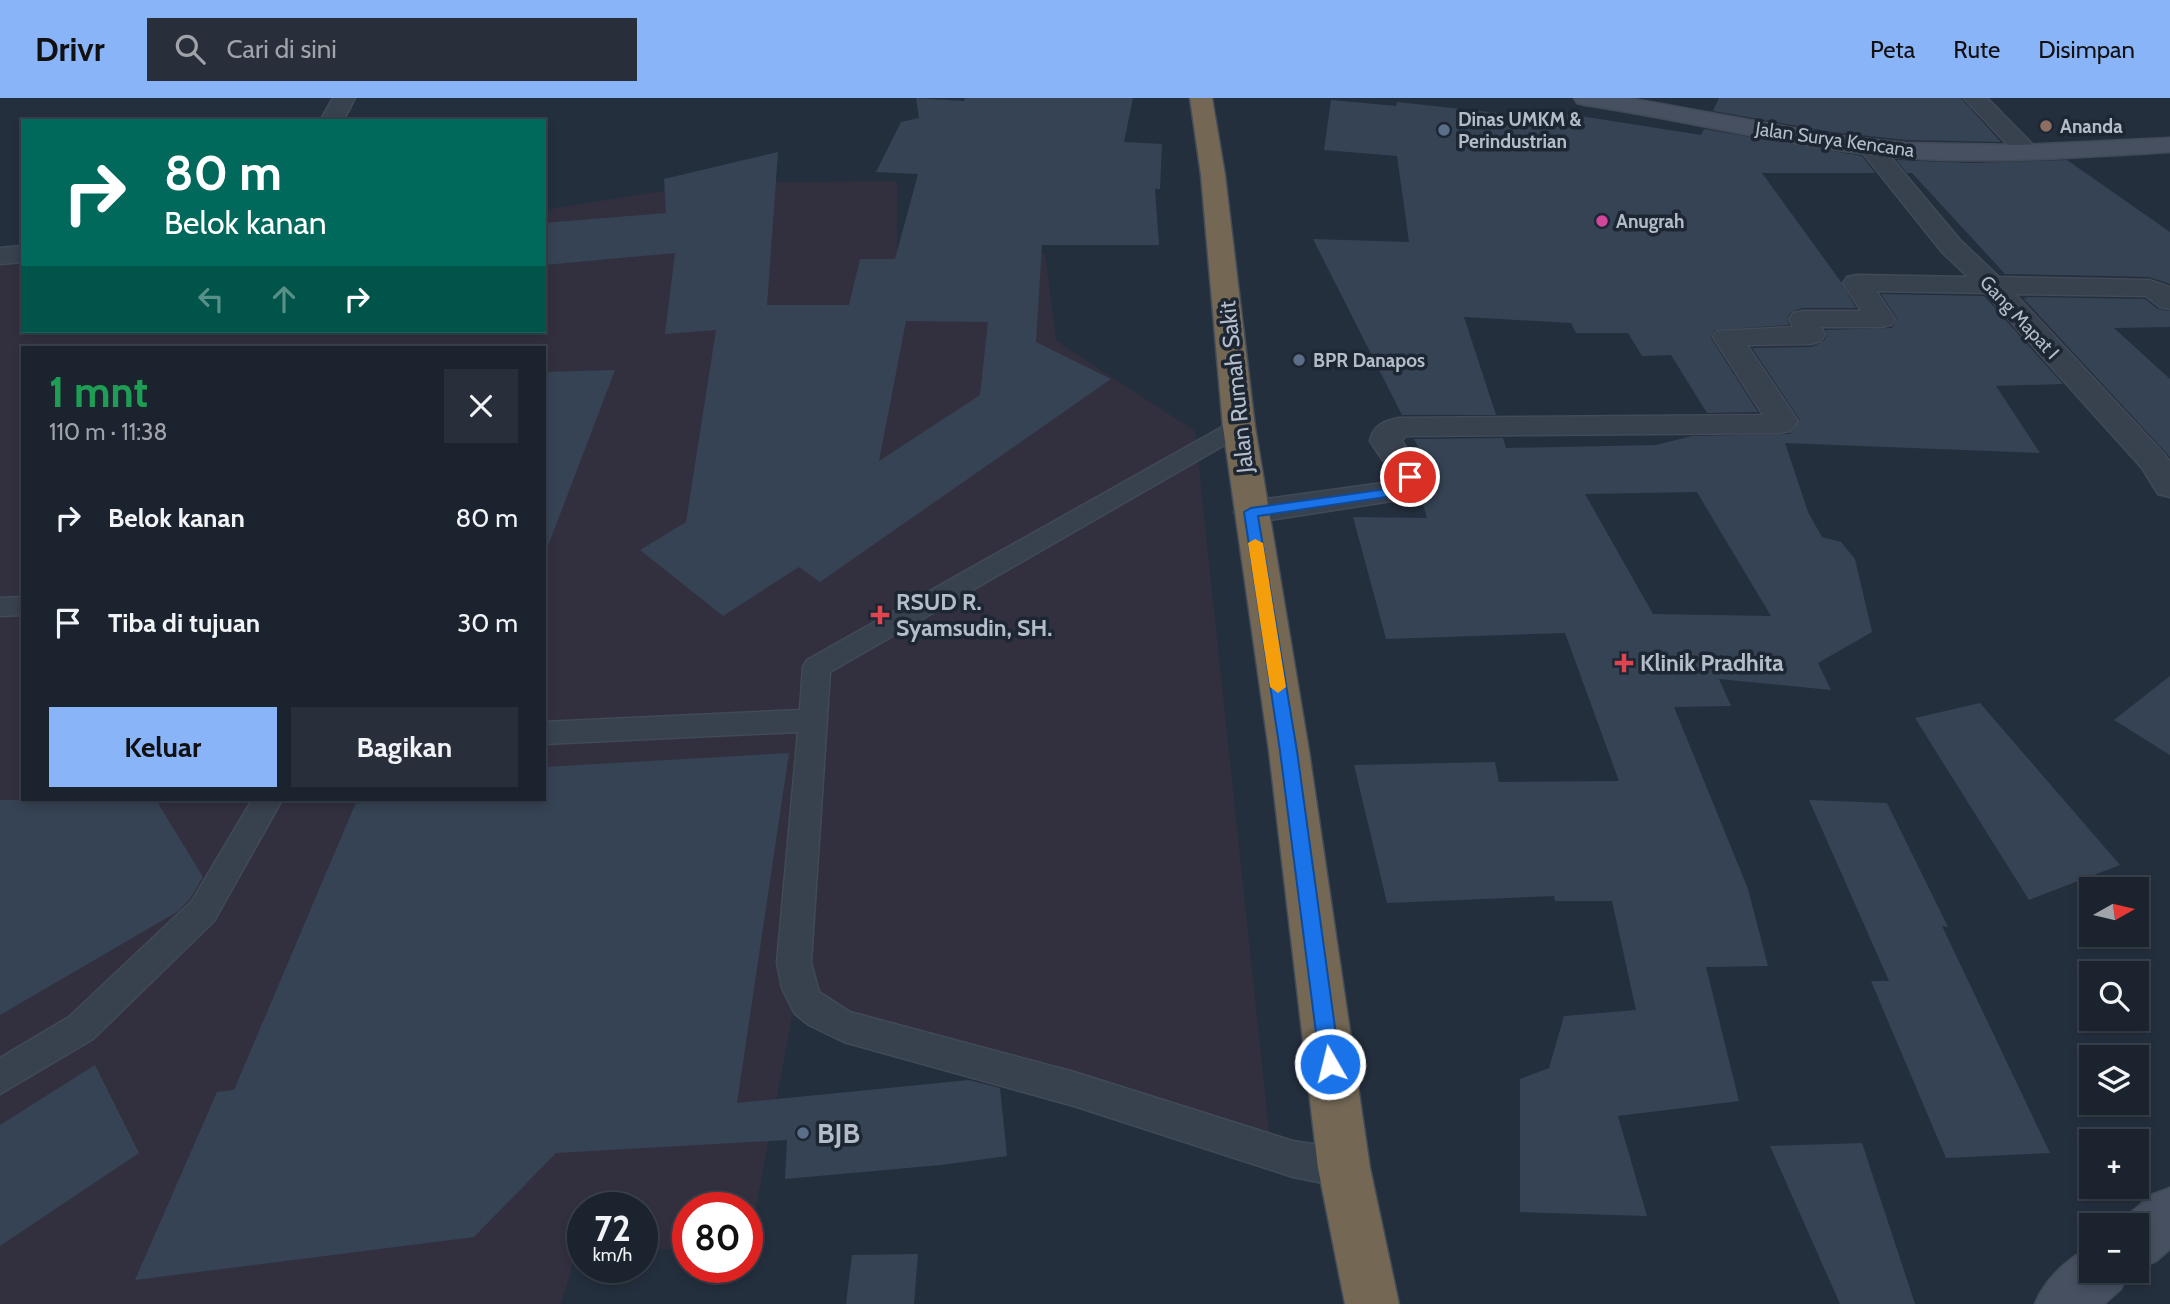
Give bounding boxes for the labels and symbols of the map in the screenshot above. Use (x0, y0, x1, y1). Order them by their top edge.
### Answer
place label: Dinas UMKM & Perindustrian (1458, 108, 1582, 153)
place label: Ananda (2060, 115, 2123, 138)
street label: Jalan Surya Kencana (1753, 117, 1916, 162)
marker: Ananda (2038, 118, 2054, 134)
marker: Dinas UMKM & Perindustrian (1436, 122, 1452, 138)
place label: Anugrah (1616, 210, 1684, 233)
marker: Anugrah (1594, 213, 1610, 229)
street label: Gang Mapat I (1975, 271, 2064, 364)
street label: Jalan Rumah Sakit (1213, 299, 1259, 476)
place label: BPR Danapos (1313, 349, 1425, 372)
marker: BPR Danapos (1291, 352, 1307, 368)
pin (1380, 447, 1440, 507)
place label: RSUD R. Syamsudin, SH. (896, 588, 1052, 642)
marker: RSUD R. Syamsudin, SH. (870, 605, 890, 625)
place label: Klinik Pradhita (1640, 649, 1784, 677)
marker: Klinik Pradhita (1614, 653, 1634, 673)
north arrow (2079, 877, 2149, 947)
position arrow (1293, 1027, 1367, 1101)
place label: BJB (817, 1116, 860, 1150)
marker: BJB (795, 1125, 811, 1141)
speed limit sign: 80 (672, 1192, 763, 1283)

